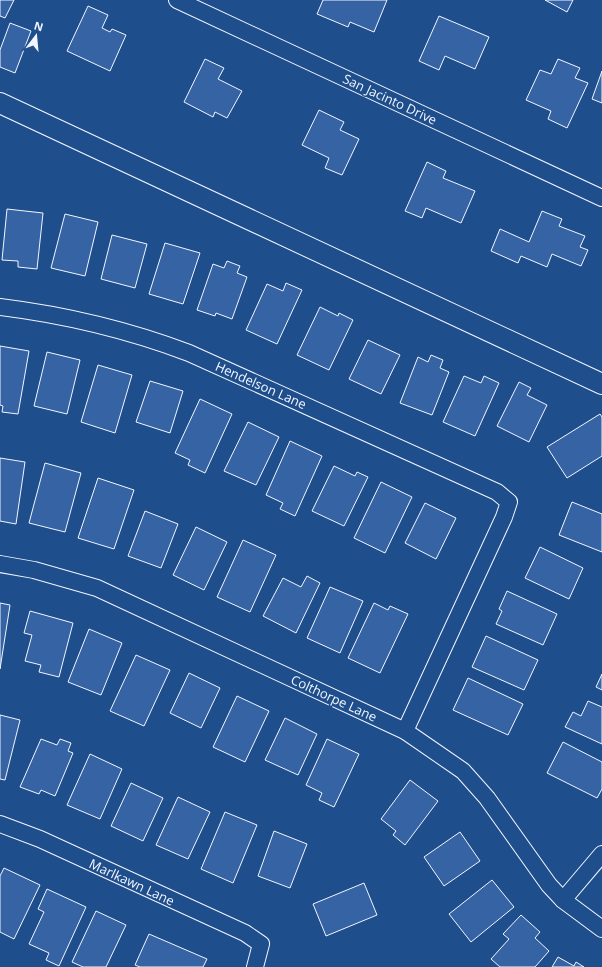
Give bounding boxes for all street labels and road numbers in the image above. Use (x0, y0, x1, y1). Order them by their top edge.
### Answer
street label: San Jacinto Drive (340, 69, 440, 129)
street label: Hendelson Lane (213, 357, 309, 413)
street label: Colthorpe Lane (288, 670, 380, 726)
street label: Marlkawn Lane (86, 854, 178, 910)

